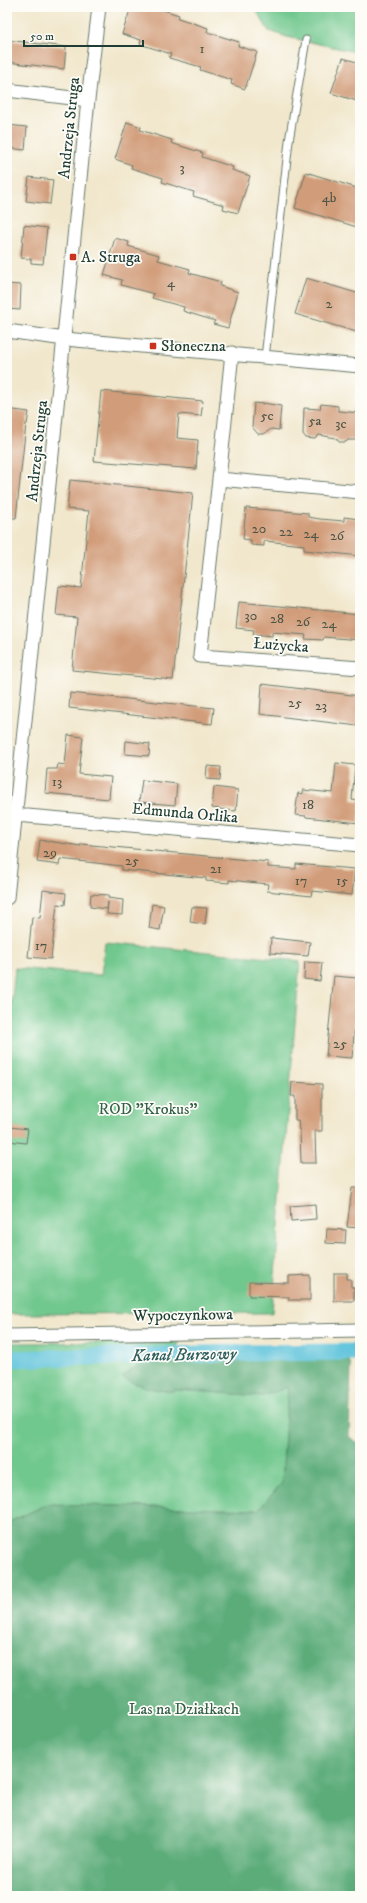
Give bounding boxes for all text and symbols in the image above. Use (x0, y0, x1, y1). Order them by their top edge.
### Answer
scale bar (24, 22, 143, 48)
text: 50 m (30, 29, 54, 44)
house number: 1 (199, 40, 205, 58)
street label: Andrzeja Struga (54, 76, 84, 180)
house number: 3 (179, 159, 185, 177)
house number: 4b (322, 189, 337, 207)
place label: A. Struga (81, 247, 141, 267)
marker: A. Struga (68, 252, 78, 262)
house number: 4 (167, 274, 176, 292)
house number: 2 (326, 295, 333, 313)
place label: Słoneczna (161, 336, 226, 356)
marker: Słoneczna (148, 341, 158, 351)
street label: Andrzeja Struga (22, 399, 52, 503)
house number: 5c (261, 407, 274, 425)
house number: 5a (309, 412, 322, 430)
house number: 3c (335, 415, 347, 433)
house number: 20 (252, 520, 266, 538)
house number: 22 (279, 523, 293, 541)
house number: 24 (304, 525, 319, 543)
house number: 26 (330, 527, 345, 545)
house number: 30 (245, 607, 257, 625)
house number: 28 (270, 610, 284, 628)
house number: 26 (296, 613, 311, 631)
house number: 24 (322, 615, 337, 633)
street label: Łużycka (253, 633, 309, 657)
house number: 25 (288, 694, 302, 712)
house number: 23 (315, 697, 327, 715)
house number: 13 (52, 773, 62, 791)
house number: 18 (302, 796, 314, 814)
street label: Edmunda Orlika (131, 798, 239, 828)
house number: 29 (43, 844, 57, 862)
house number: 25 (125, 852, 139, 870)
house number: 21 (210, 860, 222, 878)
house number: 17 (295, 872, 307, 890)
house number: 15 (336, 872, 348, 890)
house number: 17 (35, 937, 47, 955)
house number: 25 (333, 1035, 347, 1053)
park label: ROD "Krokus" (99, 1099, 197, 1119)
street label: Wypoczynkowa (132, 1304, 233, 1326)
water label: Kanał Burzowy (131, 1343, 238, 1367)
park label: Las na Działkach (129, 1699, 240, 1719)

